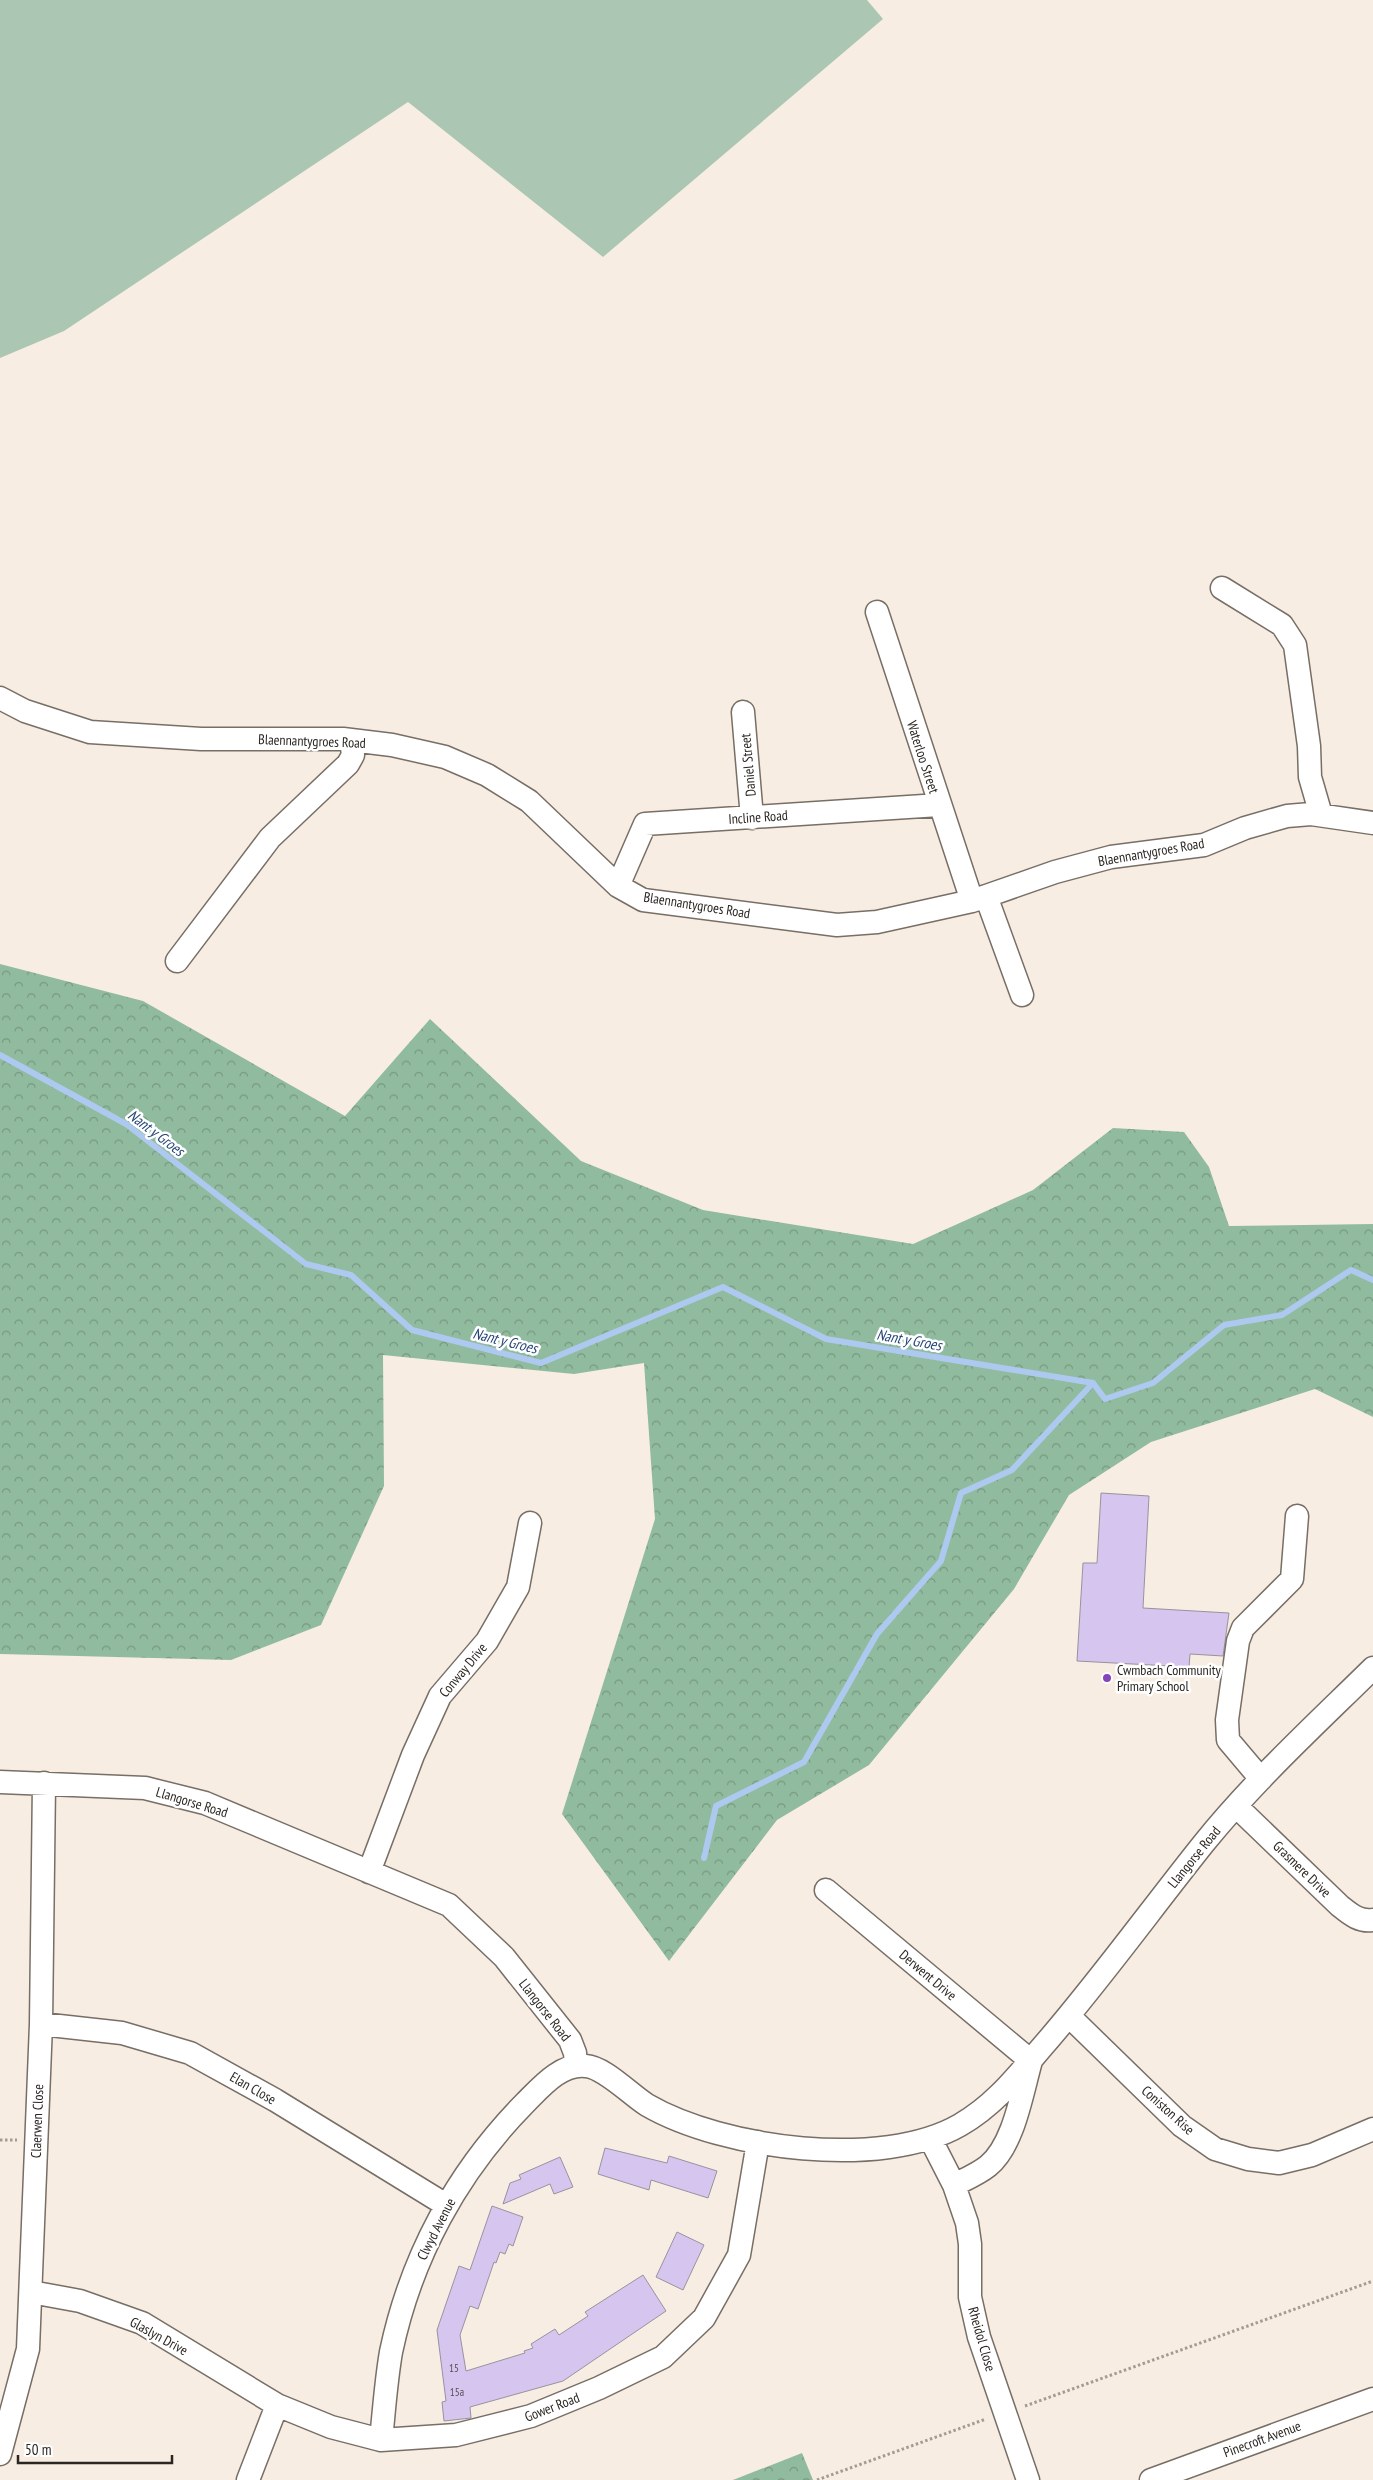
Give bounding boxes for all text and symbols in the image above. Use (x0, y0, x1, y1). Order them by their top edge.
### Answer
street label: Waterloo Street (903, 718, 943, 796)
street label: Blaennantygroes Road (258, 730, 366, 752)
street label: Daniel Street (736, 733, 760, 797)
street label: Incline Road (728, 806, 788, 828)
street label: Blaennantygroes Road (1096, 834, 1206, 870)
street label: Blaennantygroes Road (642, 888, 752, 922)
water label: Nant y Groes (124, 1105, 190, 1161)
water label: Nant y Groes (471, 1323, 541, 1358)
water label: Nant y Groes (875, 1324, 945, 1355)
street label: Conway Drive (435, 1639, 491, 1701)
place label: Cwmbach Community Primary School (1117, 1661, 1221, 1695)
marker: Cwmbach Community Primary School (1101, 1672, 1113, 1684)
street label: Llangorse Road (154, 1783, 230, 1821)
street label: Llangorse Road (1164, 1823, 1224, 1891)
street label: Grasmere Drive (1269, 1837, 1335, 1901)
street label: Derwent Drive (896, 1946, 960, 2004)
street label: Llangorse Road (515, 1975, 575, 2045)
street label: Elan Close (227, 2068, 279, 2108)
street label: Coniston Rise (1138, 2082, 1198, 2139)
street label: Claerwen Close (27, 2083, 47, 2158)
street label: Clwyd Avenue (413, 2195, 459, 2263)
street label: Rheidol Close (964, 2305, 1000, 2374)
street label: Glaslyn Drive (127, 2313, 191, 2359)
house number: 15 (449, 2361, 459, 2375)
house number: 15a (450, 2385, 464, 2399)
street label: Gower Road (522, 2388, 582, 2426)
street label: Pinecroft Avenue (1221, 2417, 1303, 2461)
scale bar (18, 2432, 171, 2464)
text: 50 m (25, 2440, 51, 2459)

